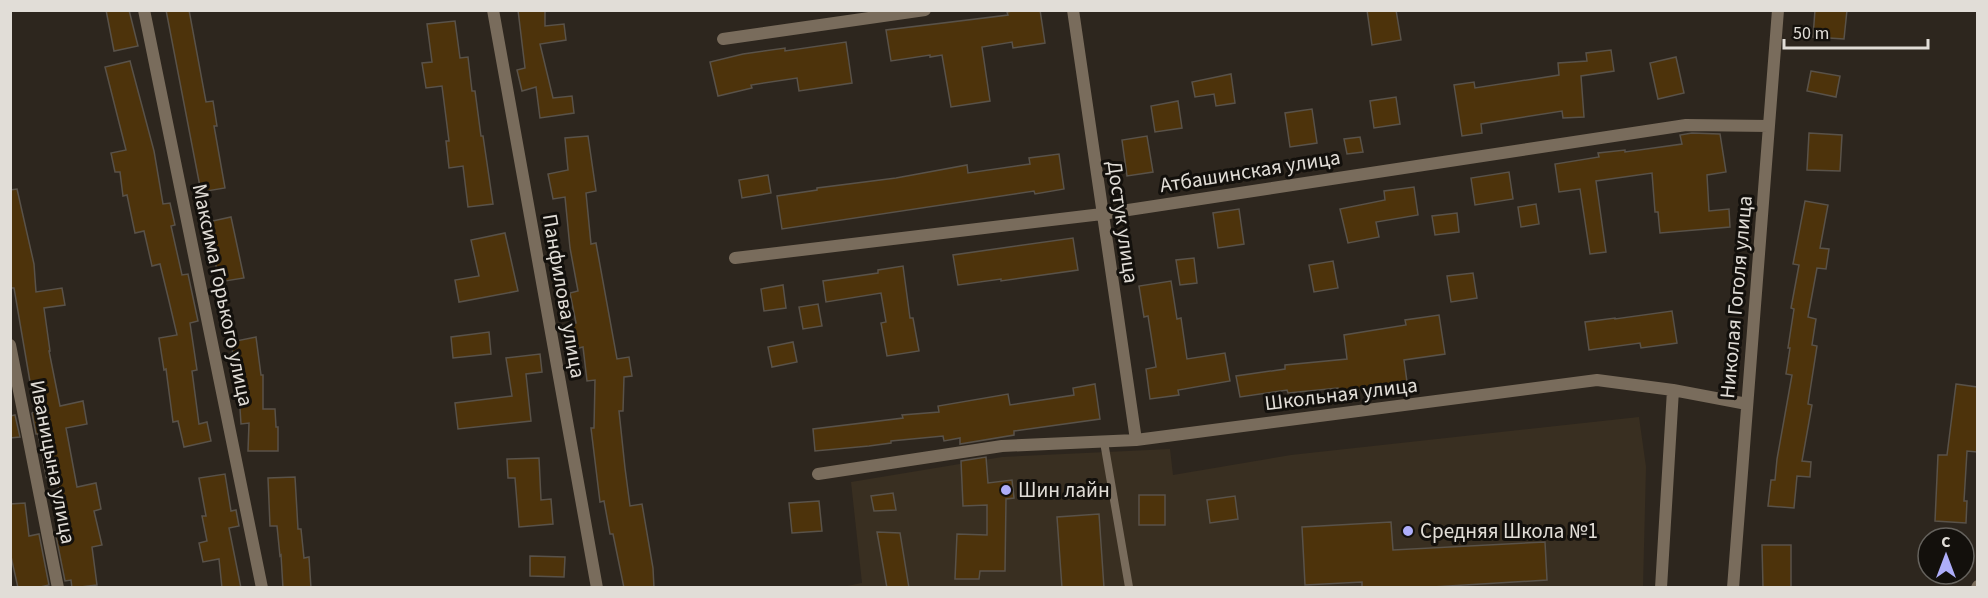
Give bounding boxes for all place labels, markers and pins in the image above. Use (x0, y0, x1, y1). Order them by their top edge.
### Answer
place label: Шин лайн (1018, 475, 1110, 505)
marker: Шин лайн (999, 483, 1013, 497)
place label: Средняя Школа №1 (1420, 516, 1598, 546)
marker: Средняя Школа №1 (1401, 524, 1415, 538)

